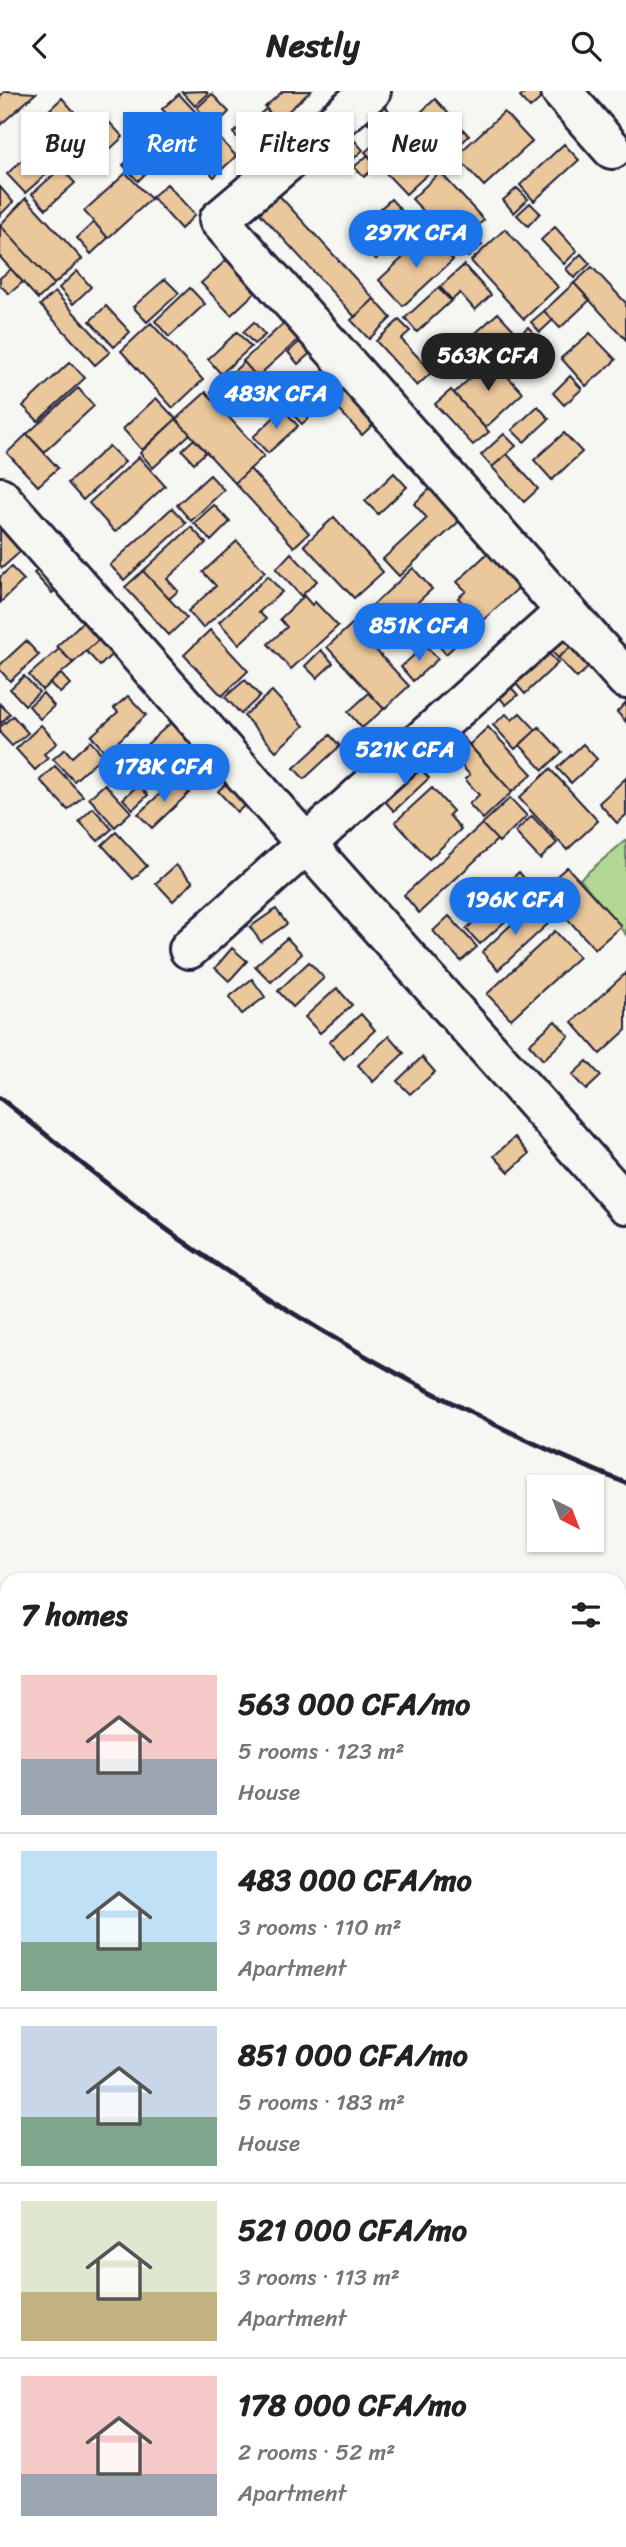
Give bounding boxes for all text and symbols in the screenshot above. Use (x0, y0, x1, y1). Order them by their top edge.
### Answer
text: Nestly (266, 17, 360, 74)
icon: back (21, 27, 59, 65)
icon: search (567, 27, 605, 65)
chip: Buy (21, 112, 109, 175)
chip: Rent (123, 112, 222, 175)
chip: Filters (236, 112, 354, 175)
chip: New (368, 112, 462, 175)
pin: 297K CFA (344, 211, 488, 270)
text: 297K CFA (365, 212, 467, 253)
pin: 563K CFA (416, 334, 560, 393)
text: 563K CFA (437, 335, 539, 376)
pin: 483K CFA (204, 371, 348, 431)
text: 483K CFA (225, 373, 327, 414)
pin: 851K CFA (347, 603, 491, 663)
text: 851K CFA (369, 605, 469, 646)
pin: 521K CFA (333, 727, 477, 787)
text: 521K CFA (355, 729, 455, 770)
pin: 178K CFA (92, 745, 236, 804)
text: 178K CFA (115, 746, 213, 787)
pin: 196K CFA (443, 877, 587, 937)
text: 196K CFA (466, 879, 565, 920)
north arrow (527, 1475, 604, 1552)
map controls (527, 1475, 604, 1552)
text: 7 homes (21, 1588, 128, 1642)
icon: filters (567, 1596, 605, 1634)
text: 563 000 CFA/mo (238, 1677, 470, 1731)
icon: home (77, 1703, 161, 1787)
text: 5 rooms · 123 m² (238, 1731, 405, 1772)
text: House (238, 1772, 300, 1813)
text: 483 000 CFA/mo (238, 1853, 472, 1907)
icon: home (77, 1879, 161, 1963)
text: 3 rooms · 110 m² (238, 1907, 402, 1948)
text: Apartment (238, 1948, 347, 1989)
text: 851 000 CFA/mo (238, 2028, 468, 2082)
icon: home (77, 2054, 161, 2138)
text: 5 rooms · 183 m² (238, 2082, 405, 2123)
text: House (238, 2123, 300, 2164)
text: 521 000 CFA/mo (238, 2203, 467, 2257)
icon: home (77, 2229, 161, 2313)
text: 3 rooms · 113 m² (238, 2257, 400, 2298)
text: Apartment (238, 2298, 347, 2339)
text: 178 000 CFA/mo (238, 2378, 466, 2432)
icon: home (77, 2404, 161, 2488)
text: 2 rooms · 52 m² (238, 2432, 395, 2473)
text: Apartment (238, 2473, 347, 2514)

